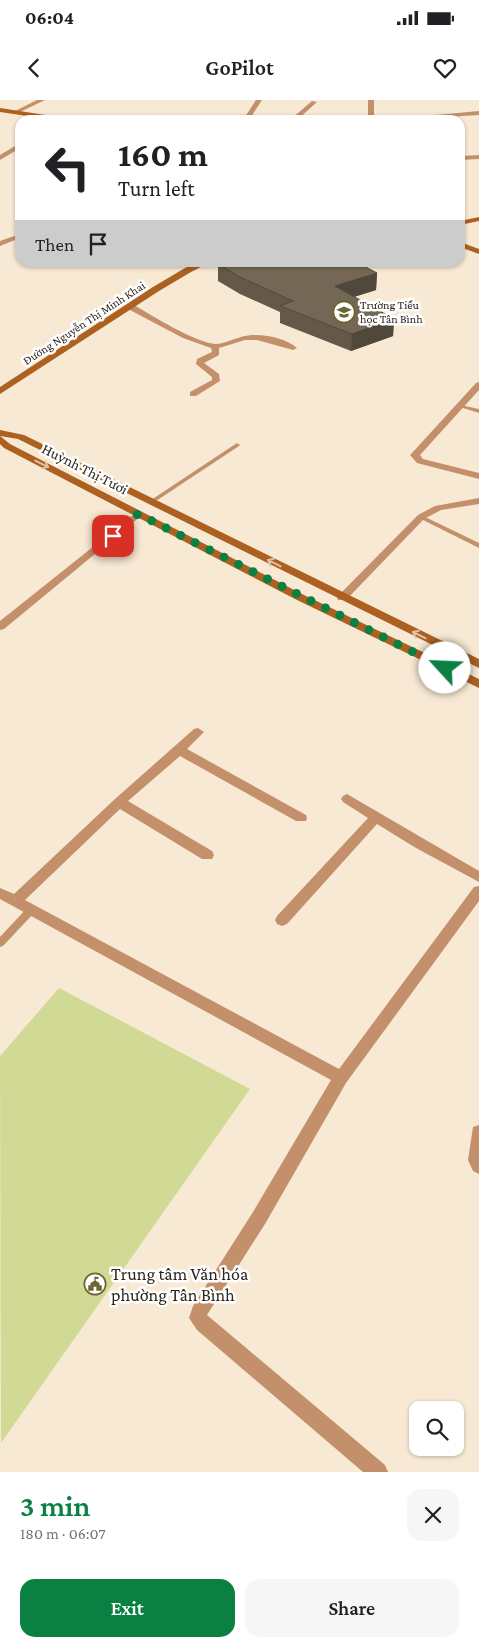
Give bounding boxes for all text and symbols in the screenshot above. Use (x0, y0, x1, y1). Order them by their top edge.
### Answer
text: 06:04 (25, 7, 74, 28)
icon: back (20, 54, 48, 82)
icon: heart (431, 54, 459, 82)
text: GoPilot (205, 55, 274, 80)
icon: left (35, 135, 100, 200)
text: 160 m (118, 135, 208, 174)
text: Turn left (118, 176, 195, 201)
icon: arrive (84, 230, 112, 258)
text: Then (35, 234, 74, 255)
street label: Đường Nguyễn Thị Minh Khai (20, 278, 148, 368)
place label: Trường Tiểu học Tân Bình (360, 298, 423, 326)
school or university icon: Trường Tiểu học Tân Bình (332, 300, 356, 324)
street label: Huỳnh Thị Tươi (39, 441, 131, 498)
one-way arrow (34, 460, 49, 469)
pin (92, 515, 134, 557)
icon: arrive (99, 522, 127, 550)
one-way arrow (267, 558, 282, 567)
one-way arrow (412, 630, 427, 640)
position arrow (418, 641, 470, 693)
place label: Trung tâm Văn hóa phường Tân Bình (111, 1264, 248, 1305)
public building icon: Trung tâm Văn hóa phường Tân Bình (83, 1272, 107, 1296)
map controls (409, 1401, 464, 1456)
button: search (409, 1401, 464, 1456)
text: 3 min (20, 1489, 90, 1522)
button: close (407, 1489, 459, 1541)
text: 180 m · 06:07 (20, 1525, 106, 1542)
button: Exit (20, 1579, 235, 1637)
button: Share (245, 1579, 459, 1637)

